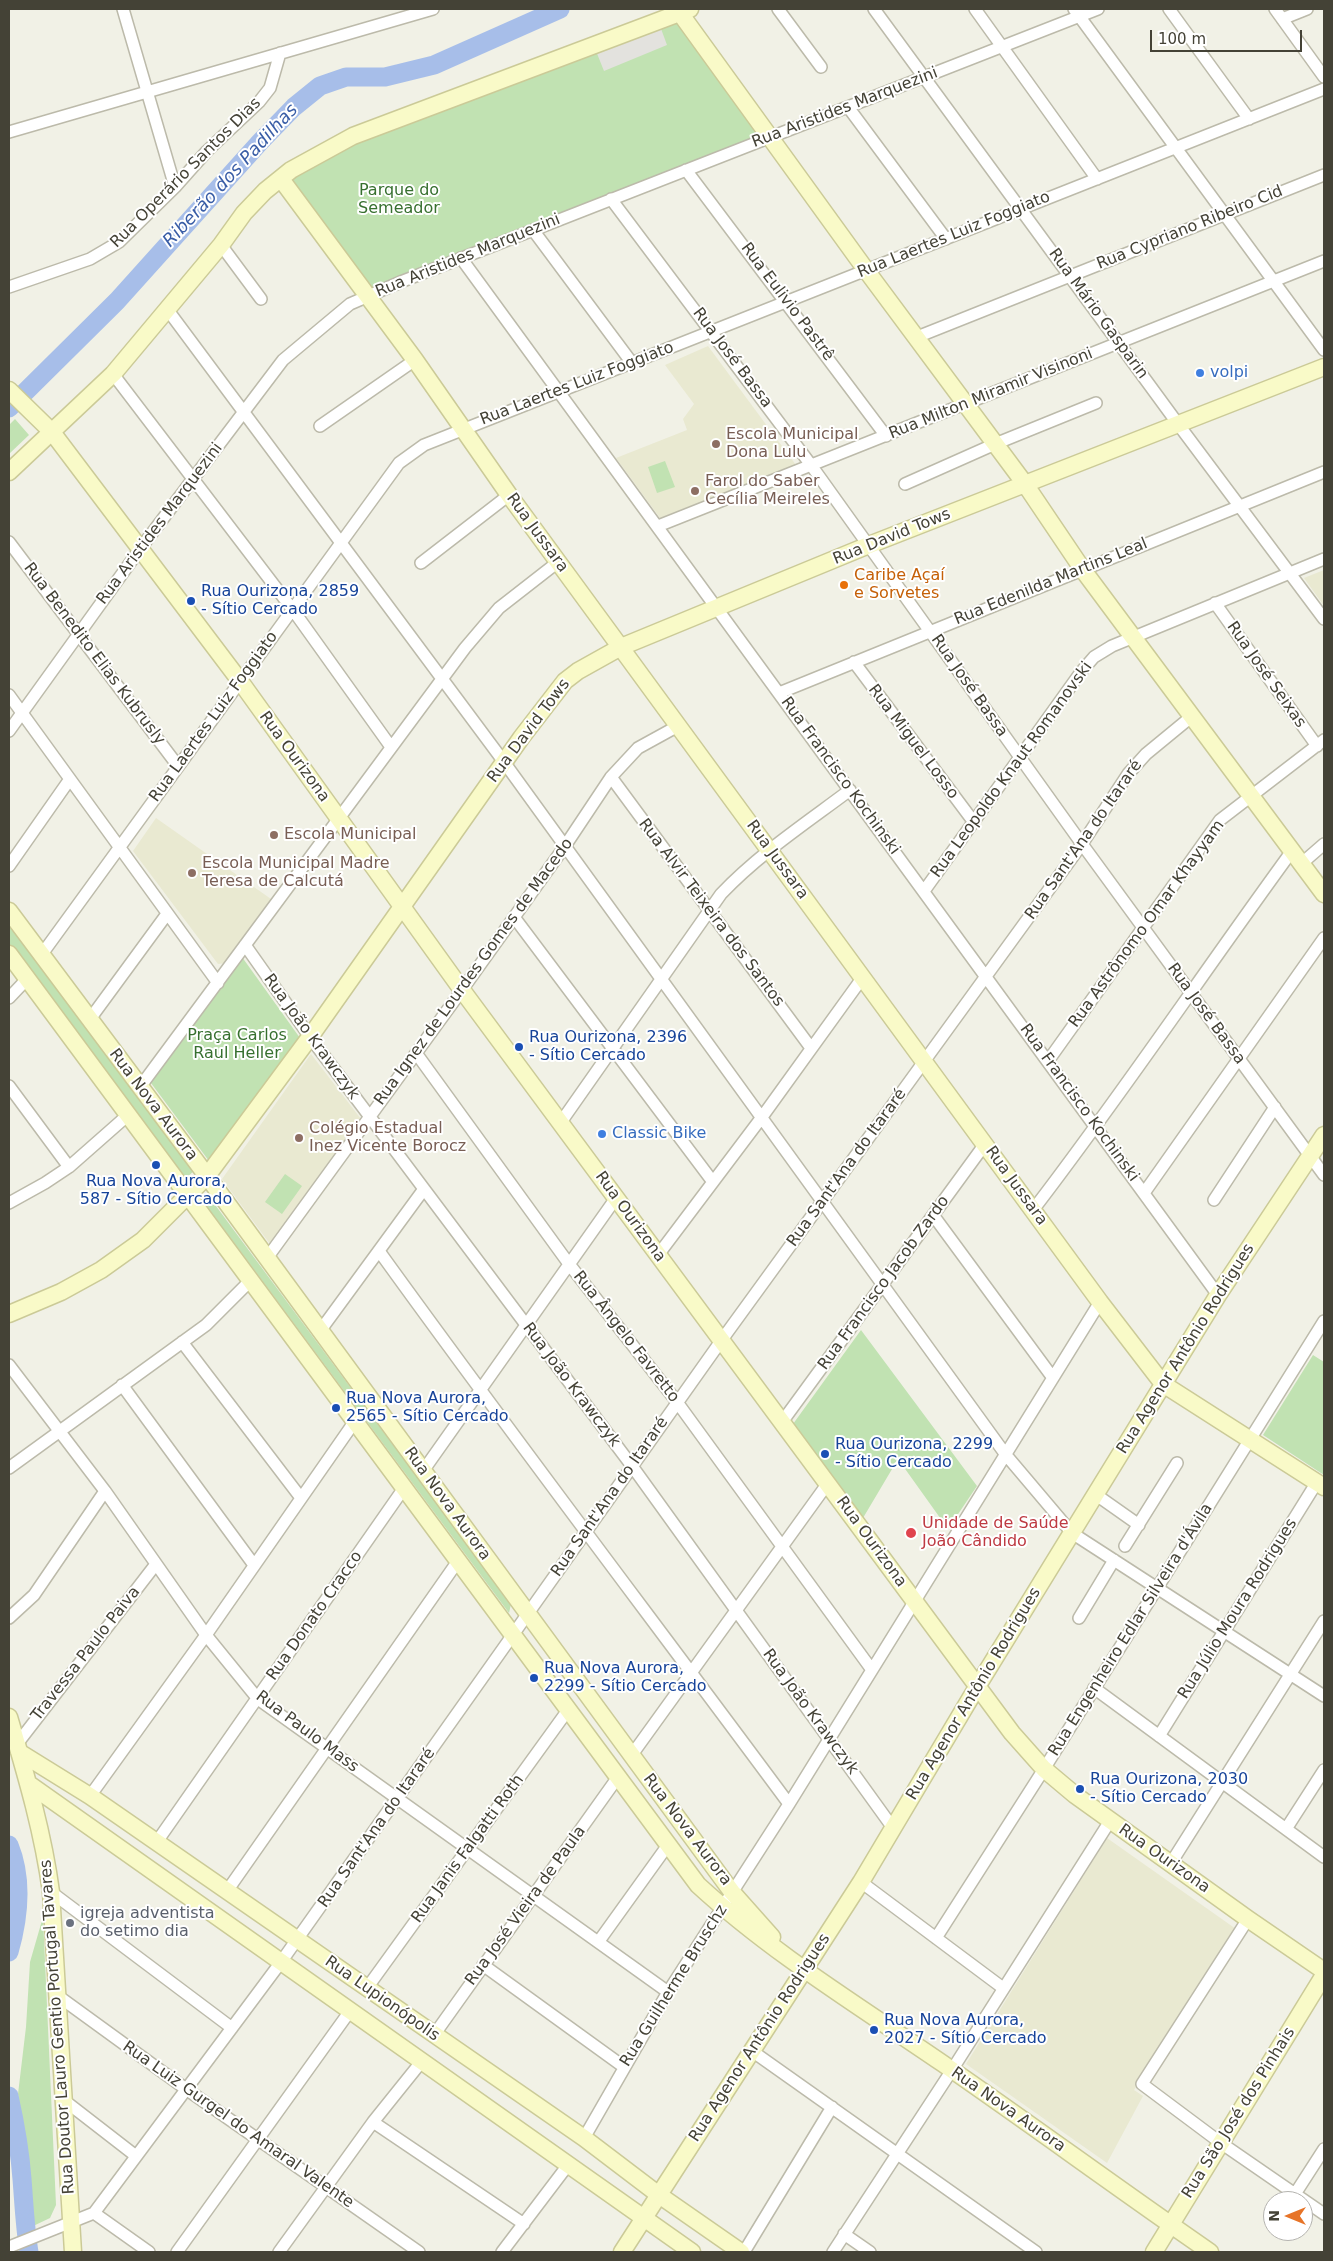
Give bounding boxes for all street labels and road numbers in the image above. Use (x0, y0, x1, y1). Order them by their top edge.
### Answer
street label: Rua Aristides Marquezini (749, 64, 941, 152)
street label: Rua Operário Santos Dias (107, 94, 265, 252)
street label: Rua Cypriano Ribeiro Cid (1094, 182, 1286, 274)
street label: Rua Laertes Luiz Foggiato (855, 188, 1053, 282)
street label: Rua Aristides Marquezini (373, 210, 563, 302)
street label: Rua Eulivio Pastrê (736, 239, 838, 365)
street label: Rua Mário Gasparin (1044, 245, 1152, 383)
street label: Rua José Bassa (688, 304, 776, 412)
street label: Rua Laertes Luiz Foggiato (477, 338, 677, 430)
street label: Rua Milton Miramir Visinoni (886, 344, 1096, 444)
street label: Rua Aristides Marquezini (93, 439, 227, 609)
street label: Rua Jussara (502, 490, 572, 576)
street label: Rua David Tows (830, 505, 954, 569)
street label: Rua Edenilda Martins Leal (952, 534, 1150, 630)
street label: Rua Benedito Elias Kubrusly (19, 559, 169, 749)
street label: Rua José Seixas (1222, 618, 1310, 732)
street label: Rua Laertes Luiz Foggiato (146, 628, 282, 806)
street label: Rua José Bassa (927, 631, 1011, 741)
street label: Rua Leopoldo Knaut Romanovski (927, 658, 1097, 882)
street label: Rua David Tows (484, 675, 574, 787)
street label: Rua Miguel Losso (864, 681, 962, 803)
street label: Rua Francisco Kochinski (776, 693, 904, 859)
street label: Rua Ourizona (255, 708, 333, 806)
street label: Rua Sant'Ana do Itararé (1022, 756, 1146, 924)
street label: Rua Alvir Teixeira dos Santos (634, 815, 788, 1011)
street label: Rua Jussara (742, 817, 812, 903)
street label: Rua Astrônomo Omar Khayyam (1065, 817, 1229, 1031)
street label: Rua Ignez de Lourdes Gomes de Macedo (371, 835, 577, 1109)
street label: Rua José Bassa (1163, 960, 1249, 1068)
street label: Rua João Krawczyk (259, 970, 363, 1104)
street label: Rua Francisco Kochinski (1015, 1020, 1143, 1186)
street label: Rua Nova Aurora (105, 1045, 201, 1165)
street label: Rua Sant'Ana do Itararé (783, 1085, 911, 1251)
street label: Rua Jussara (981, 1143, 1051, 1229)
street label: Rua Ourizona (591, 1168, 669, 1266)
street label: Rua Francisco Jacob Zardo (814, 1192, 954, 1374)
street label: Rua Agenor Antônio Rodrigues (1113, 1240, 1259, 1458)
street label: Rua Ângelo Favretto (569, 1268, 683, 1406)
street label: Rua João Krawczyk (518, 1319, 624, 1451)
street label: Rua Sant'Ana do Itararé (548, 1413, 672, 1581)
street label: Rua Nova Aurora (400, 1444, 494, 1564)
street label: Rua Ourizona (832, 1493, 910, 1591)
street label: Rua Engenheiro Edlar Silveira d'Ávila (1045, 1500, 1217, 1760)
street label: Rua Júlio Moura Rodrigues (1174, 1515, 1302, 1703)
street label: Rua Donato Cracco (263, 1548, 367, 1684)
street label: Travessa Paulo Paiva (28, 1583, 144, 1725)
street label: Rua Agenor Antônio Rodrigues (903, 1584, 1045, 1804)
street label: Rua João Krawczyk (758, 1645, 862, 1779)
street label: Rua Paulo Mass (252, 1687, 362, 1777)
street label: Rua Sant'Ana do Itararé (315, 1744, 439, 1912)
street label: Rua Nova Aurora (639, 1770, 735, 1890)
street label: Rua Janis Falgatti Roth (408, 1771, 528, 1927)
street label: Rua Ourizona (1115, 1820, 1213, 1898)
street label: Rua José Vieira de Paula (462, 1823, 590, 1989)
street label: Rua Doutor Lauro Gentio Portugal Tavares (37, 1859, 79, 2195)
street label: Rua Guilherme Bruschz (616, 1902, 732, 2070)
street label: Rua Agenor Antônio Rodrigues (685, 1930, 835, 2146)
street label: Rua Lupionópolis (321, 1952, 443, 2046)
street label: Rua São José dos Pinhais (1178, 2024, 1300, 2202)
street label: Rua Luiz Gurgel do Amaral Valente (119, 2037, 357, 2213)
street label: Rua Nova Aurora (947, 2063, 1069, 2157)

